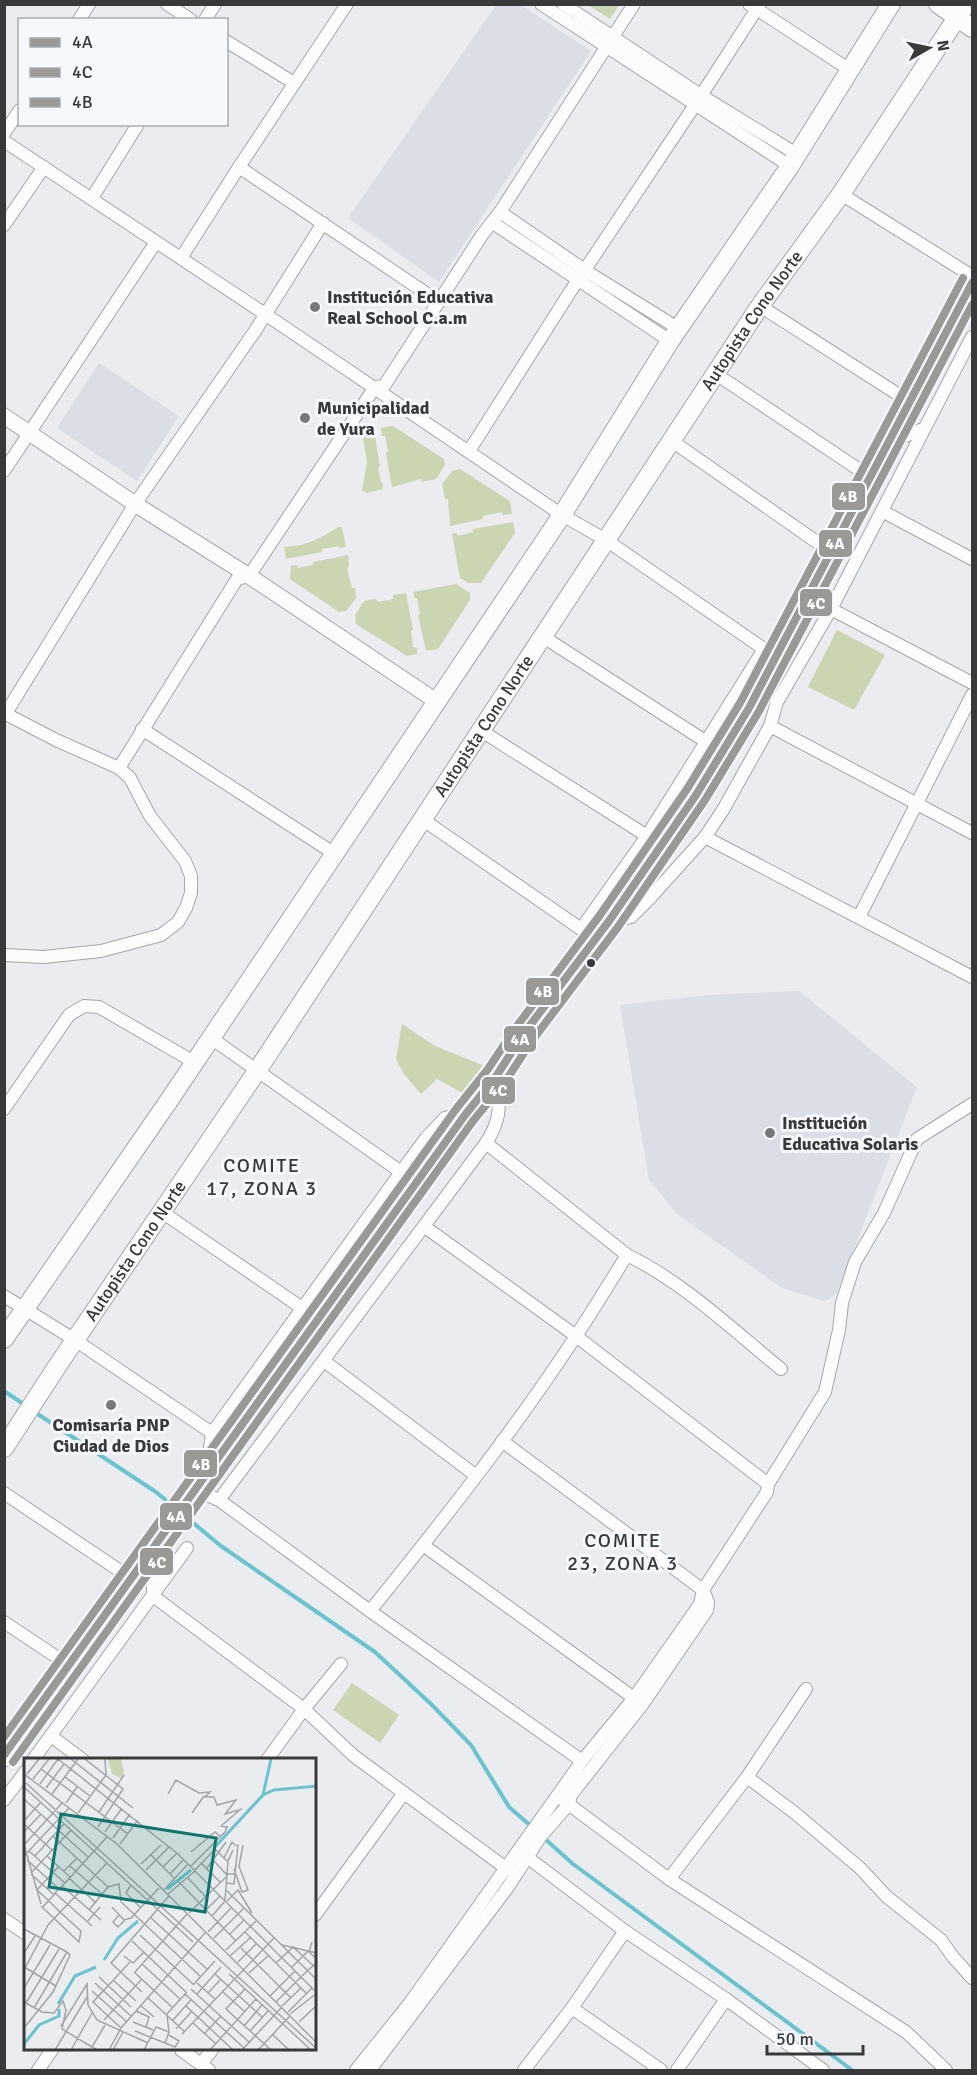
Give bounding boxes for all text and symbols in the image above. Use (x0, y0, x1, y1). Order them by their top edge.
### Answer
legend (18, 18, 228, 126)
north arrow (899, 18, 959, 78)
text: 4A (72, 31, 93, 53)
text: N (932, 39, 954, 53)
text: 4C (72, 61, 93, 83)
text: 4B (72, 91, 93, 113)
street label: Autopista Cono Norte (696, 246, 808, 395)
place label: Institución Educativa Real School C.a.m (327, 286, 494, 329)
marker: Institución Educativa Real School C.a.m (308, 300, 322, 314)
place label: Municipalidad de Yura (317, 397, 430, 440)
marker: Municipalidad de Yura (298, 411, 312, 425)
line badge: 4B (831, 482, 866, 511)
text: 4B (839, 487, 857, 507)
line badge: 4A (818, 529, 853, 558)
text: 4A (826, 534, 845, 554)
line badge: 4C (799, 588, 833, 617)
text: 4C (807, 594, 825, 614)
street label: Autopista Cono Norte (429, 651, 538, 801)
unlabelled marker (585, 957, 597, 969)
line badge: 4B (525, 977, 560, 1006)
text: 4B (534, 982, 552, 1002)
line badge: 4A (503, 1025, 537, 1053)
text: 4A (511, 1030, 530, 1050)
line badge: 4C (481, 1076, 516, 1105)
text: 4C (489, 1081, 507, 1101)
place label: Institución Educativa Solaris (782, 1112, 918, 1155)
marker: Institución Educativa Solaris (763, 1126, 777, 1140)
district label: COMITE 17, ZONA 3 (206, 1153, 318, 1201)
street label: Autopista Cono Norte (80, 1176, 191, 1325)
marker: Comisaría PNP Ciudad de Dios (104, 1398, 118, 1412)
place label: Comisaría PNP Ciudad de Dios (52, 1414, 170, 1457)
line badge: 4B (183, 1449, 218, 1478)
text: 4B (192, 1455, 210, 1475)
line badge: 4A (159, 1502, 193, 1531)
text: 4A (167, 1507, 186, 1527)
district label: COMITE 23, ZONA 3 (567, 1528, 679, 1576)
line badge: 4C (139, 1547, 174, 1576)
text: 4C (148, 1553, 166, 1573)
inset map (24, 1758, 316, 2051)
scale bar (767, 2018, 863, 2056)
text: 50 m (776, 2028, 814, 2050)

